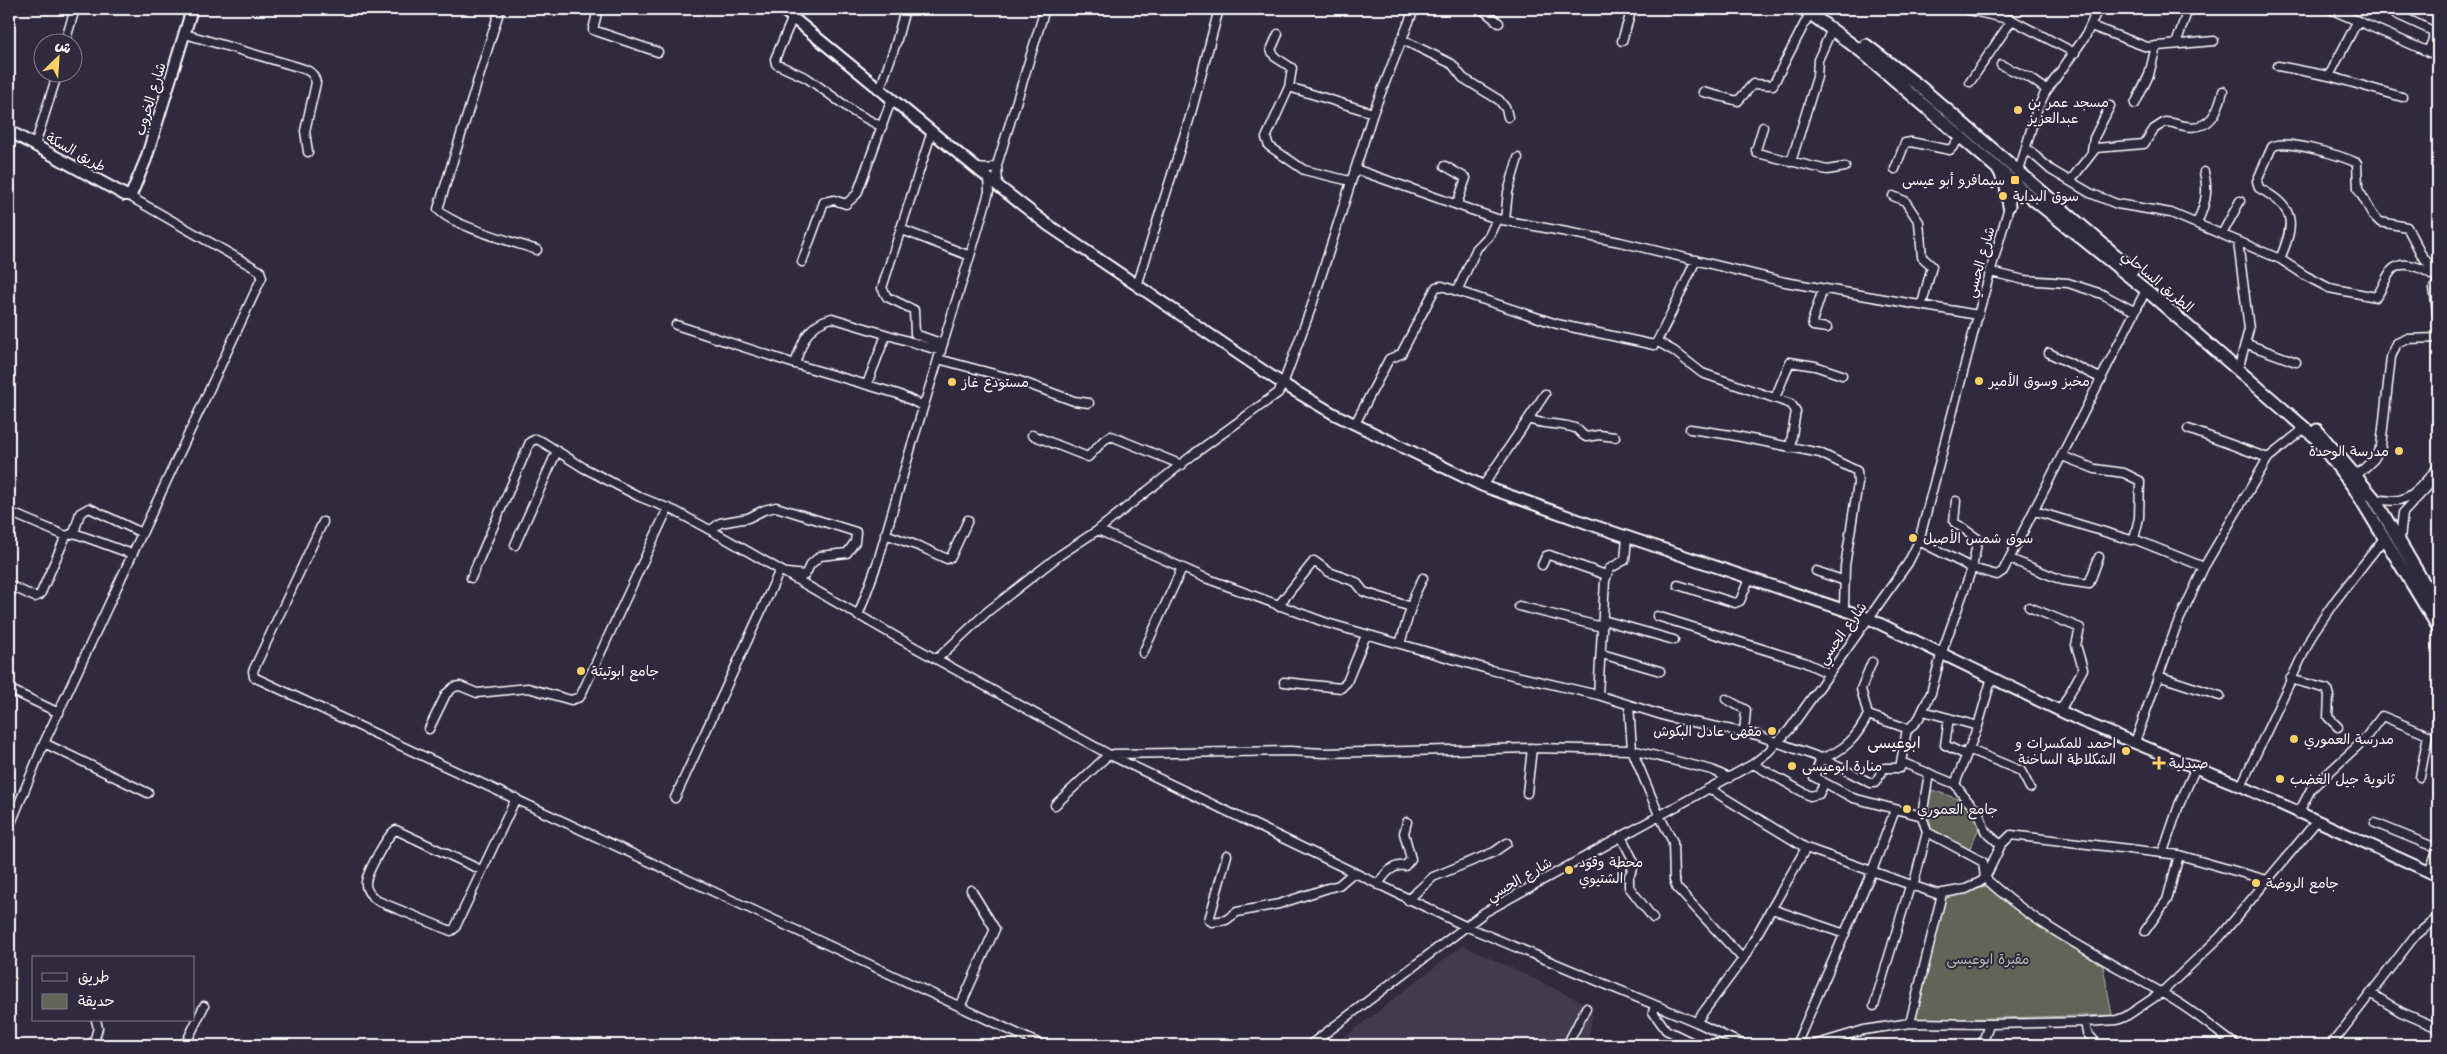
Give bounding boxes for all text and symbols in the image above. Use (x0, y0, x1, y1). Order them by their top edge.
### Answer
north arrow (32, 32, 82, 82)
text: ش (53, 35, 74, 58)
street label: شارع الخروب (130, 60, 171, 138)
place label: مسجد عمر بن عبدالعزيز (2027, 93, 2109, 127)
marker: مسجد عمر بن عبدالعزيز (2012, 104, 2024, 116)
street label: طريق السكة (43, 128, 109, 176)
place label: سيمافرو أبو عيسى (1902, 171, 2005, 189)
marker: سيمافرو أبو عيسى (2009, 174, 2021, 186)
place label: سوق البداية (2013, 187, 2079, 205)
marker: سوق البداية (1997, 190, 2009, 202)
street label: شارع الحسي (1961, 224, 2003, 301)
street label: الطريق الساحلي (2116, 246, 2197, 319)
place label: مخبز وسوق الأمير (1988, 372, 2090, 390)
place label: مستودع غاز (961, 373, 1029, 393)
marker: مخبز وسوق الأمير (1973, 375, 1985, 387)
marker: مستودع غاز (946, 376, 958, 388)
place label: مدرسة الوحدة (2309, 442, 2389, 460)
marker: مدرسة الوحدة (2393, 445, 2405, 457)
place label: سوق شمس الأصيل (1923, 529, 2033, 547)
marker: سوق شمس الأصيل (1907, 532, 1919, 544)
street label: شارع الحسي (1813, 598, 1874, 670)
place label: جامع ابوتيتة (591, 662, 659, 682)
marker: جامع ابوتيتة (575, 665, 587, 677)
place label: مقهى عادل البكوش (1653, 722, 1762, 740)
marker: مقهى عادل البكوش (1766, 725, 1778, 737)
place label: مدرسة العموري (2304, 730, 2394, 750)
district label: ابوعيسى (1867, 732, 1921, 753)
marker: مدرسة العموري (2288, 733, 2300, 745)
place label: احمد للمكسرات و الشكلاطة الساخنة (2014, 734, 2116, 768)
marker: احمد للمكسرات و الشكلاطة الساخنة (2120, 745, 2132, 757)
place label: صيدلية (2169, 754, 2208, 772)
place label: منارة ابوعيسى (1802, 757, 1882, 775)
marker: صيدلية (2153, 757, 2165, 769)
marker: منارة ابوعيسى (1786, 760, 1798, 772)
place label: ثانوية جيل الغضب (2290, 770, 2395, 788)
marker: ثانوية جيل الغضب (2274, 773, 2286, 785)
place label: جامع العموري (1917, 800, 1998, 820)
marker: جامع العموري (1901, 803, 1913, 815)
street label: شارع الحسي (1483, 853, 1557, 908)
place label: محطة وقود الشتيوي (1579, 853, 1643, 889)
marker: محطة وقود الشتيوي (1563, 864, 1575, 876)
place label: جامع الروضة (2266, 874, 2339, 894)
marker: جامع الروضة (2250, 877, 2262, 889)
park label: مقبرة ابوعيسى (1947, 950, 2029, 968)
legend (32, 956, 195, 1022)
text: طريق (78, 967, 110, 987)
text: حديقة (78, 991, 115, 1011)

